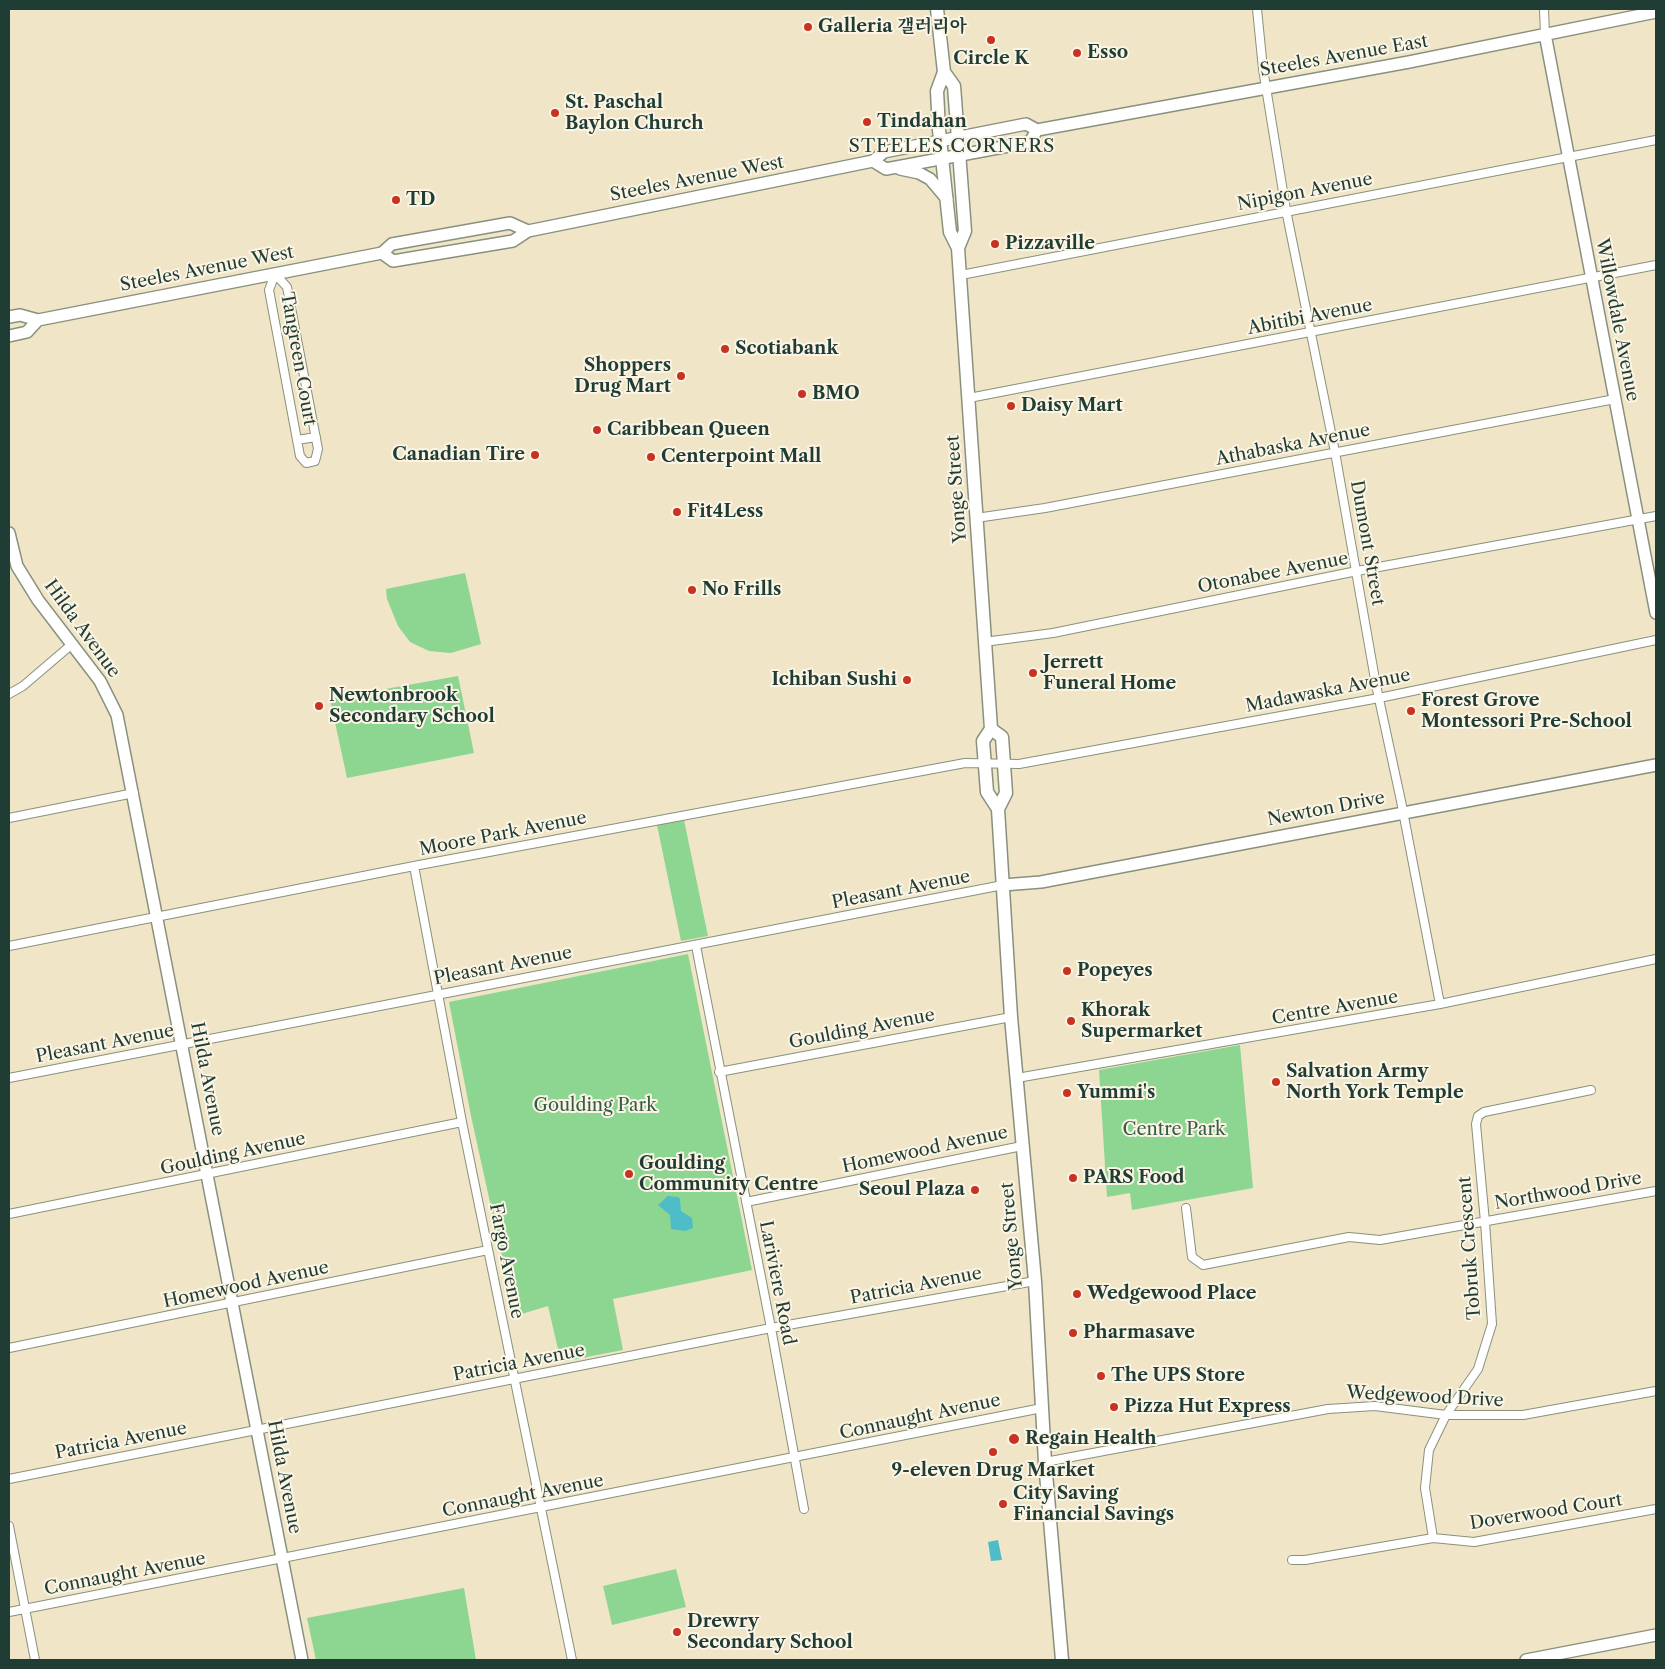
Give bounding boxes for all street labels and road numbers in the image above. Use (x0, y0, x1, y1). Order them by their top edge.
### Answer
street label: Steeles Avenue East (1258, 31, 1430, 81)
street label: Steeles Avenue West (608, 152, 786, 206)
street label: Nipigon Avenue (1236, 168, 1374, 216)
street label: Willowdale Avenue (1591, 237, 1643, 403)
street label: Steeles Avenue West (118, 242, 296, 296)
street label: Tangreen Court (276, 290, 320, 428)
street label: Abitibi Avenue (1246, 294, 1374, 340)
street label: Athabaska Avenue (1214, 419, 1372, 471)
street label: Yonge Street (942, 434, 972, 544)
street label: Dumont Street (1345, 479, 1389, 607)
street label: Otonabee Avenue (1196, 548, 1350, 598)
street label: Hilda Avenue (39, 576, 125, 682)
street label: Madawaska Avenue (1244, 664, 1412, 718)
street label: Newton Drive (1265, 787, 1387, 831)
street label: Moore Park Avenue (418, 807, 588, 861)
street label: Pleasant Avenue (830, 866, 972, 914)
street label: Pleasant Avenue (432, 942, 574, 990)
street label: Centre Avenue (1270, 986, 1400, 1030)
street label: Goulding Avenue (787, 1004, 937, 1054)
street label: Pleasant Avenue (34, 1020, 176, 1068)
street label: Hilda Avenue (185, 1020, 229, 1138)
street label: Homewood Avenue (840, 1122, 1010, 1178)
street label: Goulding Avenue (158, 1128, 308, 1180)
street label: Northwood Drive (1493, 1167, 1643, 1215)
street label: Tobruk Crescent (1454, 1176, 1486, 1320)
street label: Yonge Street (997, 1181, 1027, 1291)
street label: Fargo Avenue (484, 1201, 528, 1321)
street label: Lariviere Road (754, 1219, 800, 1347)
street label: Homewood Avenue (161, 1257, 331, 1313)
street label: Patricia Avenue (848, 1263, 984, 1309)
street label: Patricia Avenue (451, 1340, 587, 1386)
street label: Wedgewood Drive (1346, 1382, 1504, 1412)
street label: Connaught Avenue (838, 1389, 1002, 1445)
street label: Patricia Avenue (53, 1418, 189, 1464)
street label: Hilda Avenue (262, 1418, 306, 1536)
street label: Connaught Avenue (440, 1470, 606, 1522)
street label: Doverwood Court (1468, 1489, 1624, 1535)
street label: Connaught Avenue (42, 1548, 208, 1600)

